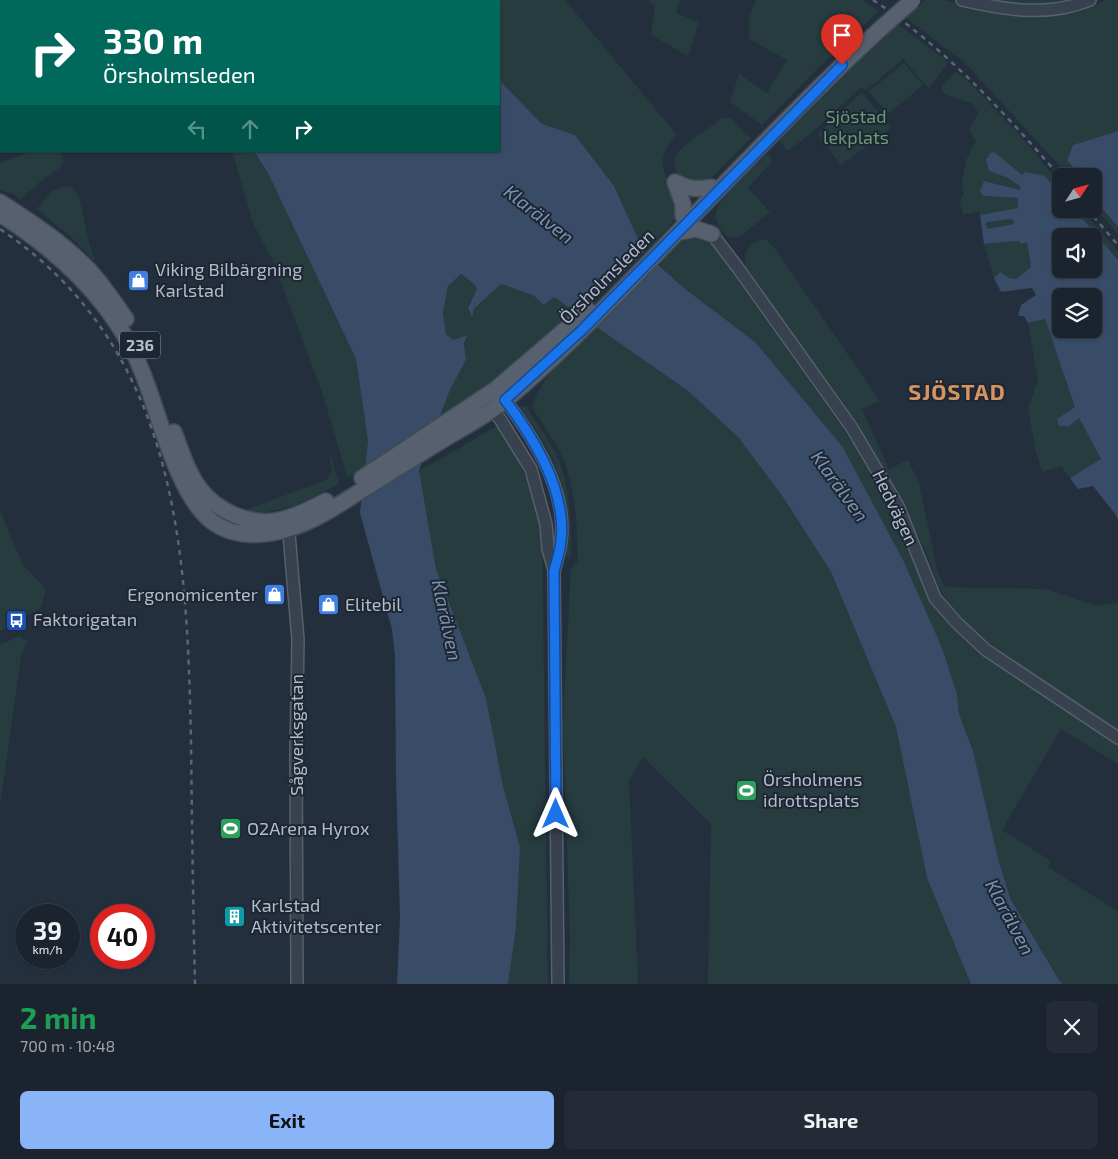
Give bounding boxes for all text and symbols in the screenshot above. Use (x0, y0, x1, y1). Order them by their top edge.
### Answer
pin (821, 14, 863, 65)
text: 330 m (103, 19, 203, 61)
icon: right (20, 20, 85, 85)
icon: arrive (828, 21, 856, 49)
text: Örsholmsleden (103, 61, 256, 87)
park label: Sjöstad lekplats (823, 105, 889, 148)
icon: left (183, 115, 211, 143)
icon: ahead (236, 115, 264, 143)
icon: right (289, 115, 317, 143)
north arrow (1052, 168, 1102, 218)
map controls (1052, 168, 1102, 338)
water label: Klarälven (500, 179, 579, 248)
street label: Örsholmsleden (554, 224, 658, 328)
button: sound (1052, 228, 1102, 278)
place label: Viking Bilbärgning Karlstad (155, 258, 302, 301)
shop icon: Viking Bilbärgning Karlstad (127, 268, 151, 292)
button: layers (1052, 288, 1102, 338)
road number: 236 (120, 332, 160, 358)
district label: SJÖSTAD (908, 378, 1006, 404)
water label: Klarälven (807, 446, 874, 526)
street label: Hedvägen (868, 466, 924, 549)
water label: Klarälven (428, 577, 467, 663)
place label: Ergonomicenter (127, 583, 258, 605)
shop icon: Ergonomicenter (262, 583, 286, 607)
shop icon: Elitebil (317, 593, 341, 617)
place label: Elitebil (345, 593, 402, 615)
bus stop icon: Faktorigatan (5, 608, 29, 632)
place label: Faktorigatan (33, 608, 137, 630)
street label: Sågverksgatan (285, 674, 307, 796)
place label: Örsholmens idrottsplats (763, 768, 862, 811)
sports icon: Örsholmens idrottsplats (735, 778, 759, 802)
position arrow (529, 787, 581, 839)
sports icon: O2Arena Hyrox (219, 817, 243, 841)
place label: O2Arena Hyrox (247, 817, 370, 839)
water label: Klarälven (981, 875, 1040, 959)
place label: Karlstad Aktivitetscenter (251, 894, 382, 937)
speed limit sign: 40 (90, 904, 155, 969)
building icon: Karlstad Aktivitetscenter (223, 904, 247, 928)
text: 39 (33, 915, 62, 945)
text: km/h (33, 942, 62, 956)
text: 2 min (20, 999, 97, 1035)
button: close (1046, 1001, 1098, 1053)
text: 700 m · 10:48 (20, 1036, 115, 1055)
button: Exit (20, 1091, 554, 1149)
button: Share (564, 1091, 1098, 1149)

